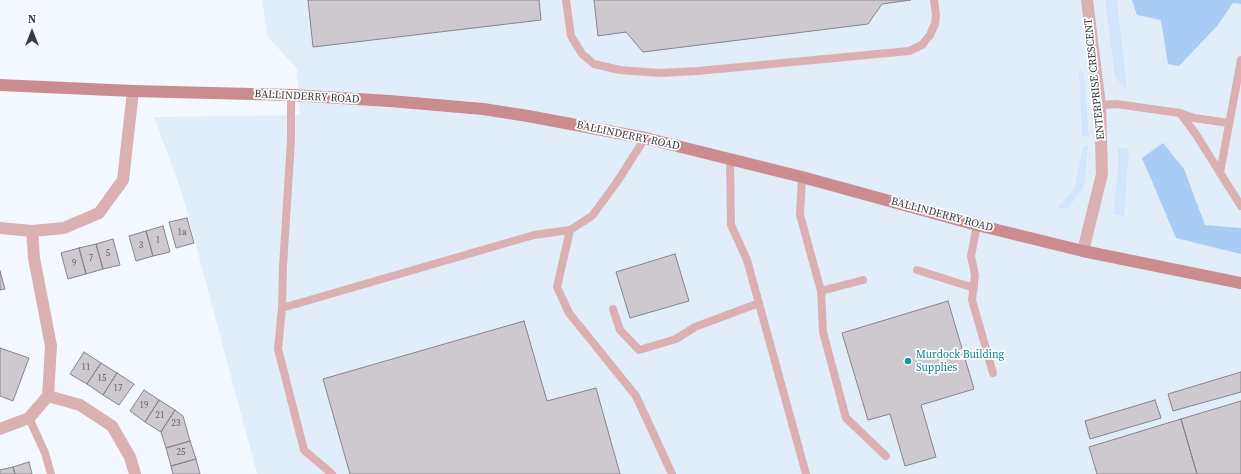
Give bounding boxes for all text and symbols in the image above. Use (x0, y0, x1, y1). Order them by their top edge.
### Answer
north arrow (12, 12, 52, 52)
text: N (28, 12, 36, 27)
street label: ENTERPRISE CRESCENT (1082, 18, 1108, 140)
street label: BALLINDERRY ROAD (254, 88, 360, 106)
street label: BALLINDERRY ROAD (575, 119, 681, 153)
street label: BALLINDERRY ROAD (889, 195, 995, 235)
house number: 1a (177, 228, 187, 238)
house number: 1 (156, 236, 160, 246)
house number: 3 (139, 241, 143, 251)
house number: 5 (106, 249, 110, 259)
house number: 7 (89, 254, 93, 264)
house number: 9 (72, 259, 76, 269)
place label: Murdock Building Supplies (916, 348, 1004, 374)
marker: Murdock Building Supplies (903, 356, 913, 366)
house number: 11 (82, 363, 90, 373)
house number: 15 (98, 374, 106, 384)
house number: 17 (114, 384, 122, 394)
house number: 19 (140, 401, 148, 411)
house number: 21 (156, 411, 164, 421)
house number: 23 (172, 419, 180, 429)
house number: 25 (177, 448, 185, 458)

